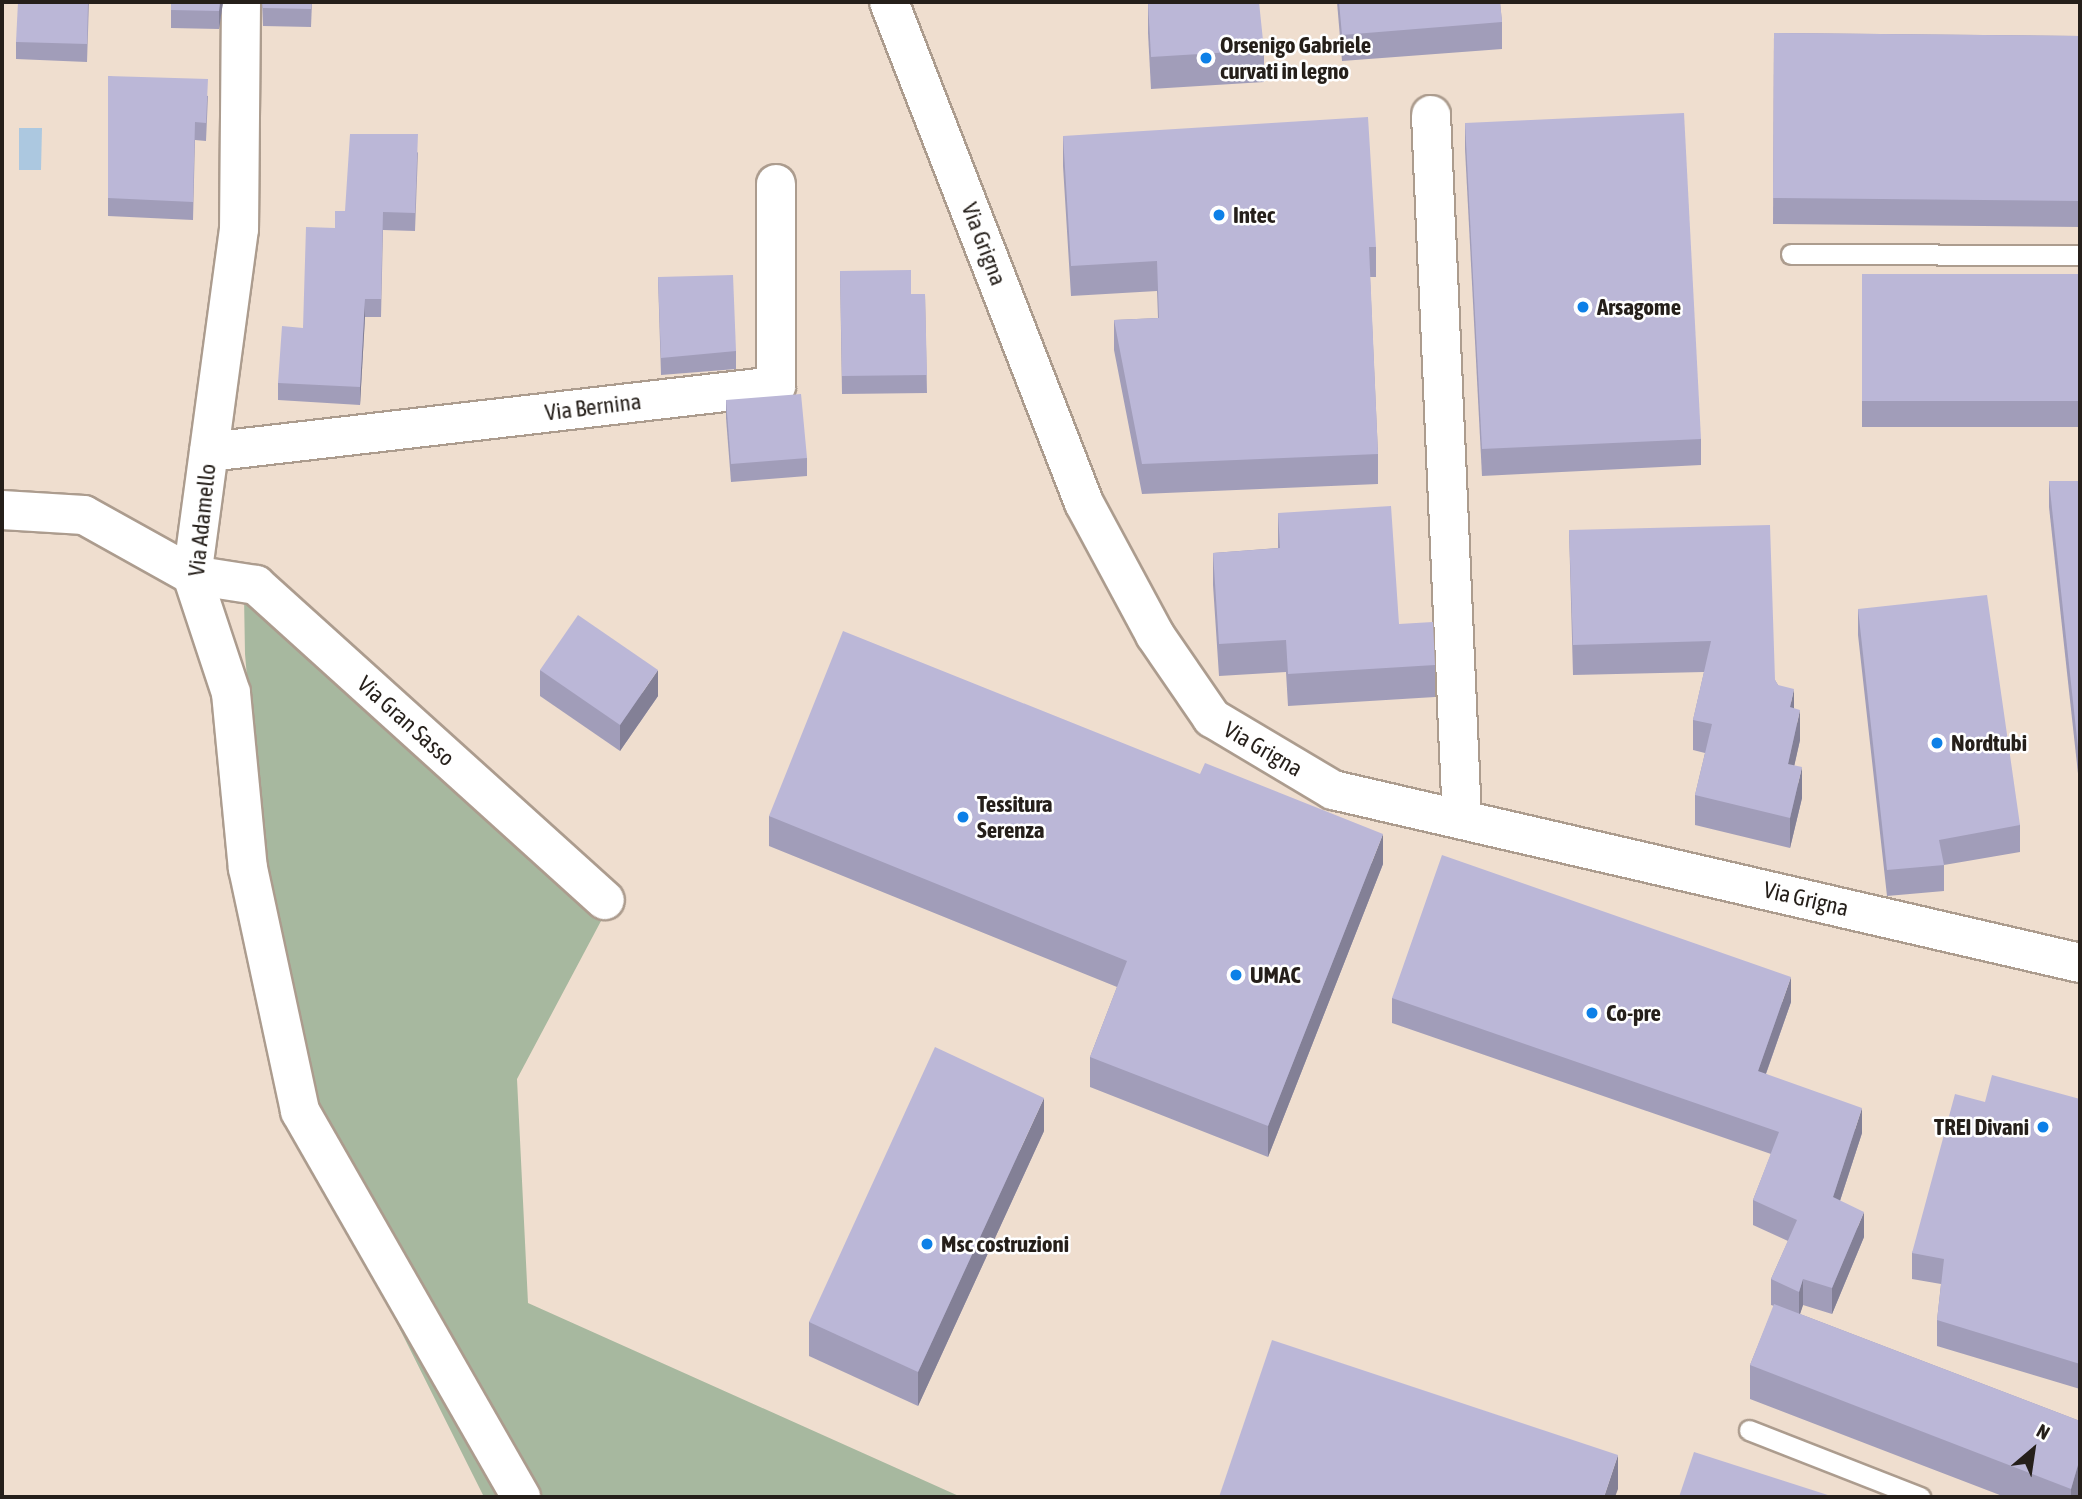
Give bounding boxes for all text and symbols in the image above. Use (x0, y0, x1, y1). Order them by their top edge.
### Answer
place label: Orsenigo Gabriele curvati in legno (1220, 31, 1371, 85)
marker: Orsenigo Gabriele curvati in legno (1198, 50, 1214, 66)
street label: Via Grigna (956, 199, 1012, 289)
place label: Intec (1233, 201, 1275, 229)
marker: Intec (1211, 207, 1227, 223)
place label: Arsagome (1597, 293, 1681, 321)
marker: Arsagome (1575, 299, 1591, 315)
street label: Via Bernina (543, 387, 643, 427)
street label: Via Adamello (182, 462, 222, 578)
street label: Via Gran Sasso (352, 670, 460, 772)
street label: Via Grigna (1219, 715, 1307, 783)
place label: Nordtubi (1951, 729, 2027, 757)
marker: Nordtubi (1929, 735, 1945, 751)
place label: Tessitura Serenza (977, 790, 1052, 844)
marker: Tessitura Serenza (955, 809, 971, 825)
street label: Via Grigna (1761, 876, 1851, 922)
place label: UMAC (1250, 961, 1301, 989)
marker: UMAC (1228, 967, 1244, 983)
place label: Co-pre (1606, 999, 1661, 1027)
marker: Co-pre (1584, 1005, 1600, 1021)
place label: TREI Divani (1934, 1113, 2029, 1141)
marker: TREI Divani (2035, 1119, 2051, 1135)
place label: Msc costruzioni (941, 1230, 1069, 1258)
marker: Msc costruzioni (919, 1236, 935, 1252)
north arrow (1998, 1415, 2068, 1485)
text: N (2033, 1419, 2053, 1444)

